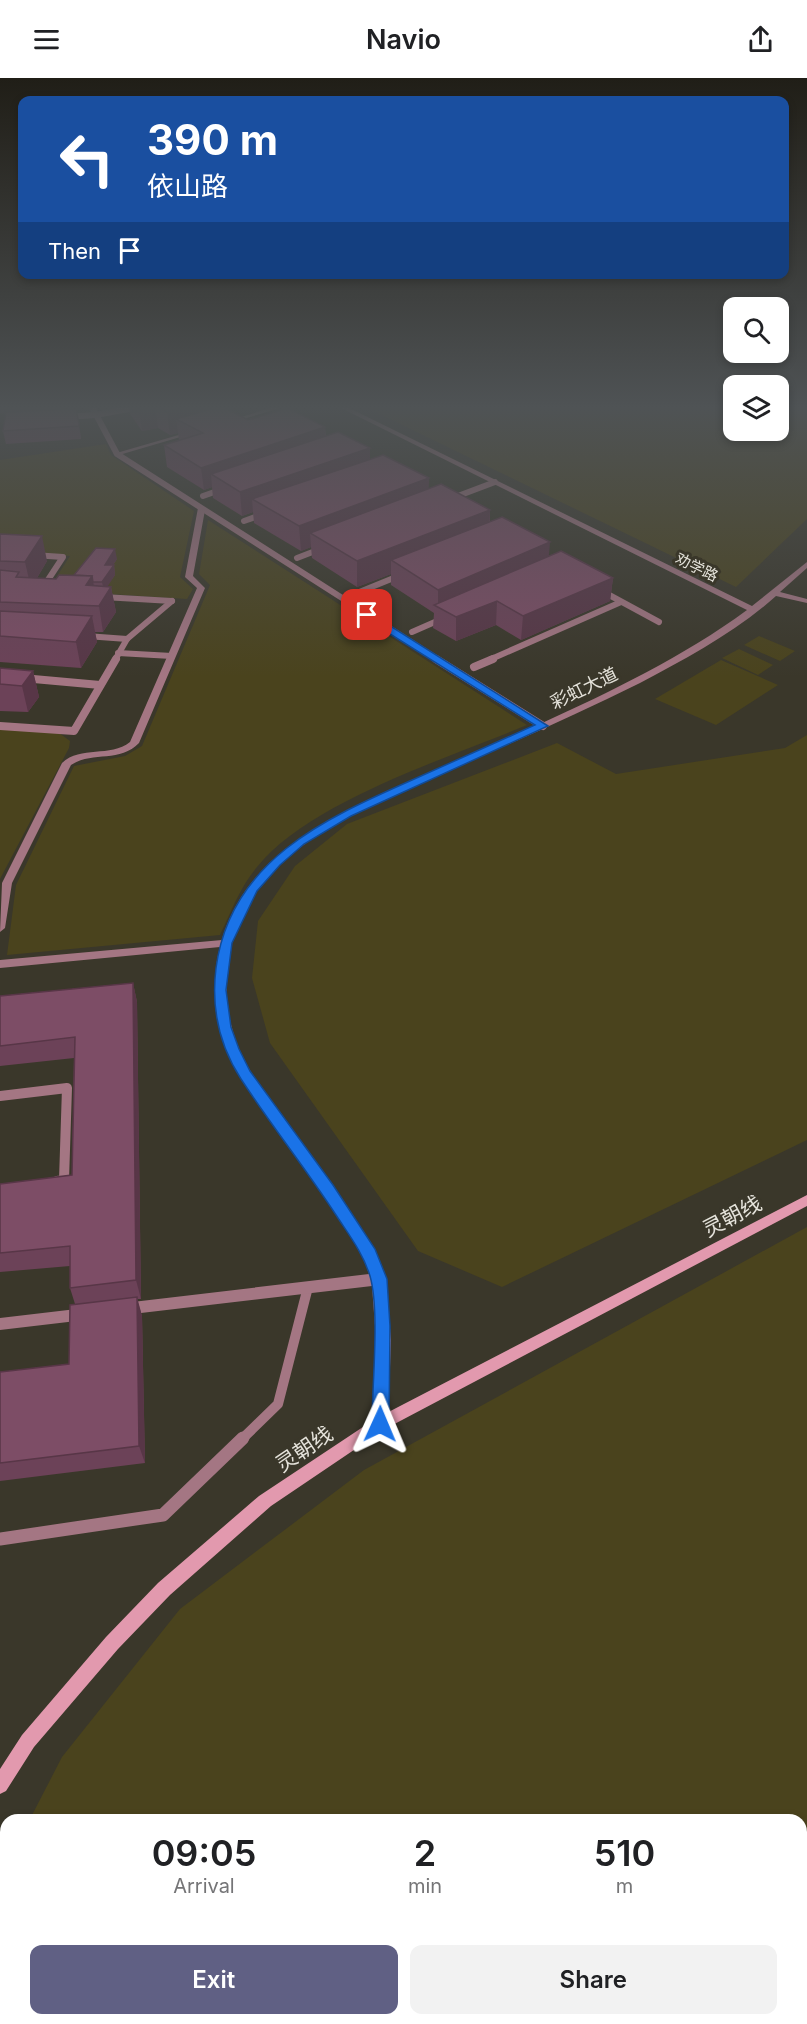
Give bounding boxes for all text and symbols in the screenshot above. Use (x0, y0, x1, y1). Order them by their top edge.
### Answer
icon: menu (30, 23, 63, 56)
text: Navio (366, 23, 441, 56)
icon: share (744, 23, 777, 56)
text: 390 m (147, 114, 278, 165)
icon: left (48, 120, 126, 198)
text: 依山路 (147, 170, 228, 203)
icon: arrive (113, 234, 146, 267)
text: Then (48, 238, 101, 264)
map controls (723, 297, 789, 441)
button: search (723, 297, 789, 363)
button: layers (723, 375, 789, 441)
street label: 劝学路 (673, 549, 721, 585)
pin (341, 589, 392, 640)
icon: arrive (350, 598, 383, 631)
street label: 彩虹大道 (547, 663, 621, 713)
street label: 灵朝线 (698, 1190, 766, 1242)
position arrow (348, 1392, 412, 1456)
street label: 灵朝线 (271, 1421, 337, 1477)
text: 09:05 (152, 1831, 256, 1875)
text: 2 (414, 1831, 436, 1875)
text: 510 (594, 1831, 655, 1875)
text: Arrival (173, 1874, 235, 1898)
text: min (408, 1874, 442, 1898)
text: m (616, 1874, 633, 1898)
button: Exit (30, 1945, 398, 2014)
button: Share (410, 1945, 777, 2014)

